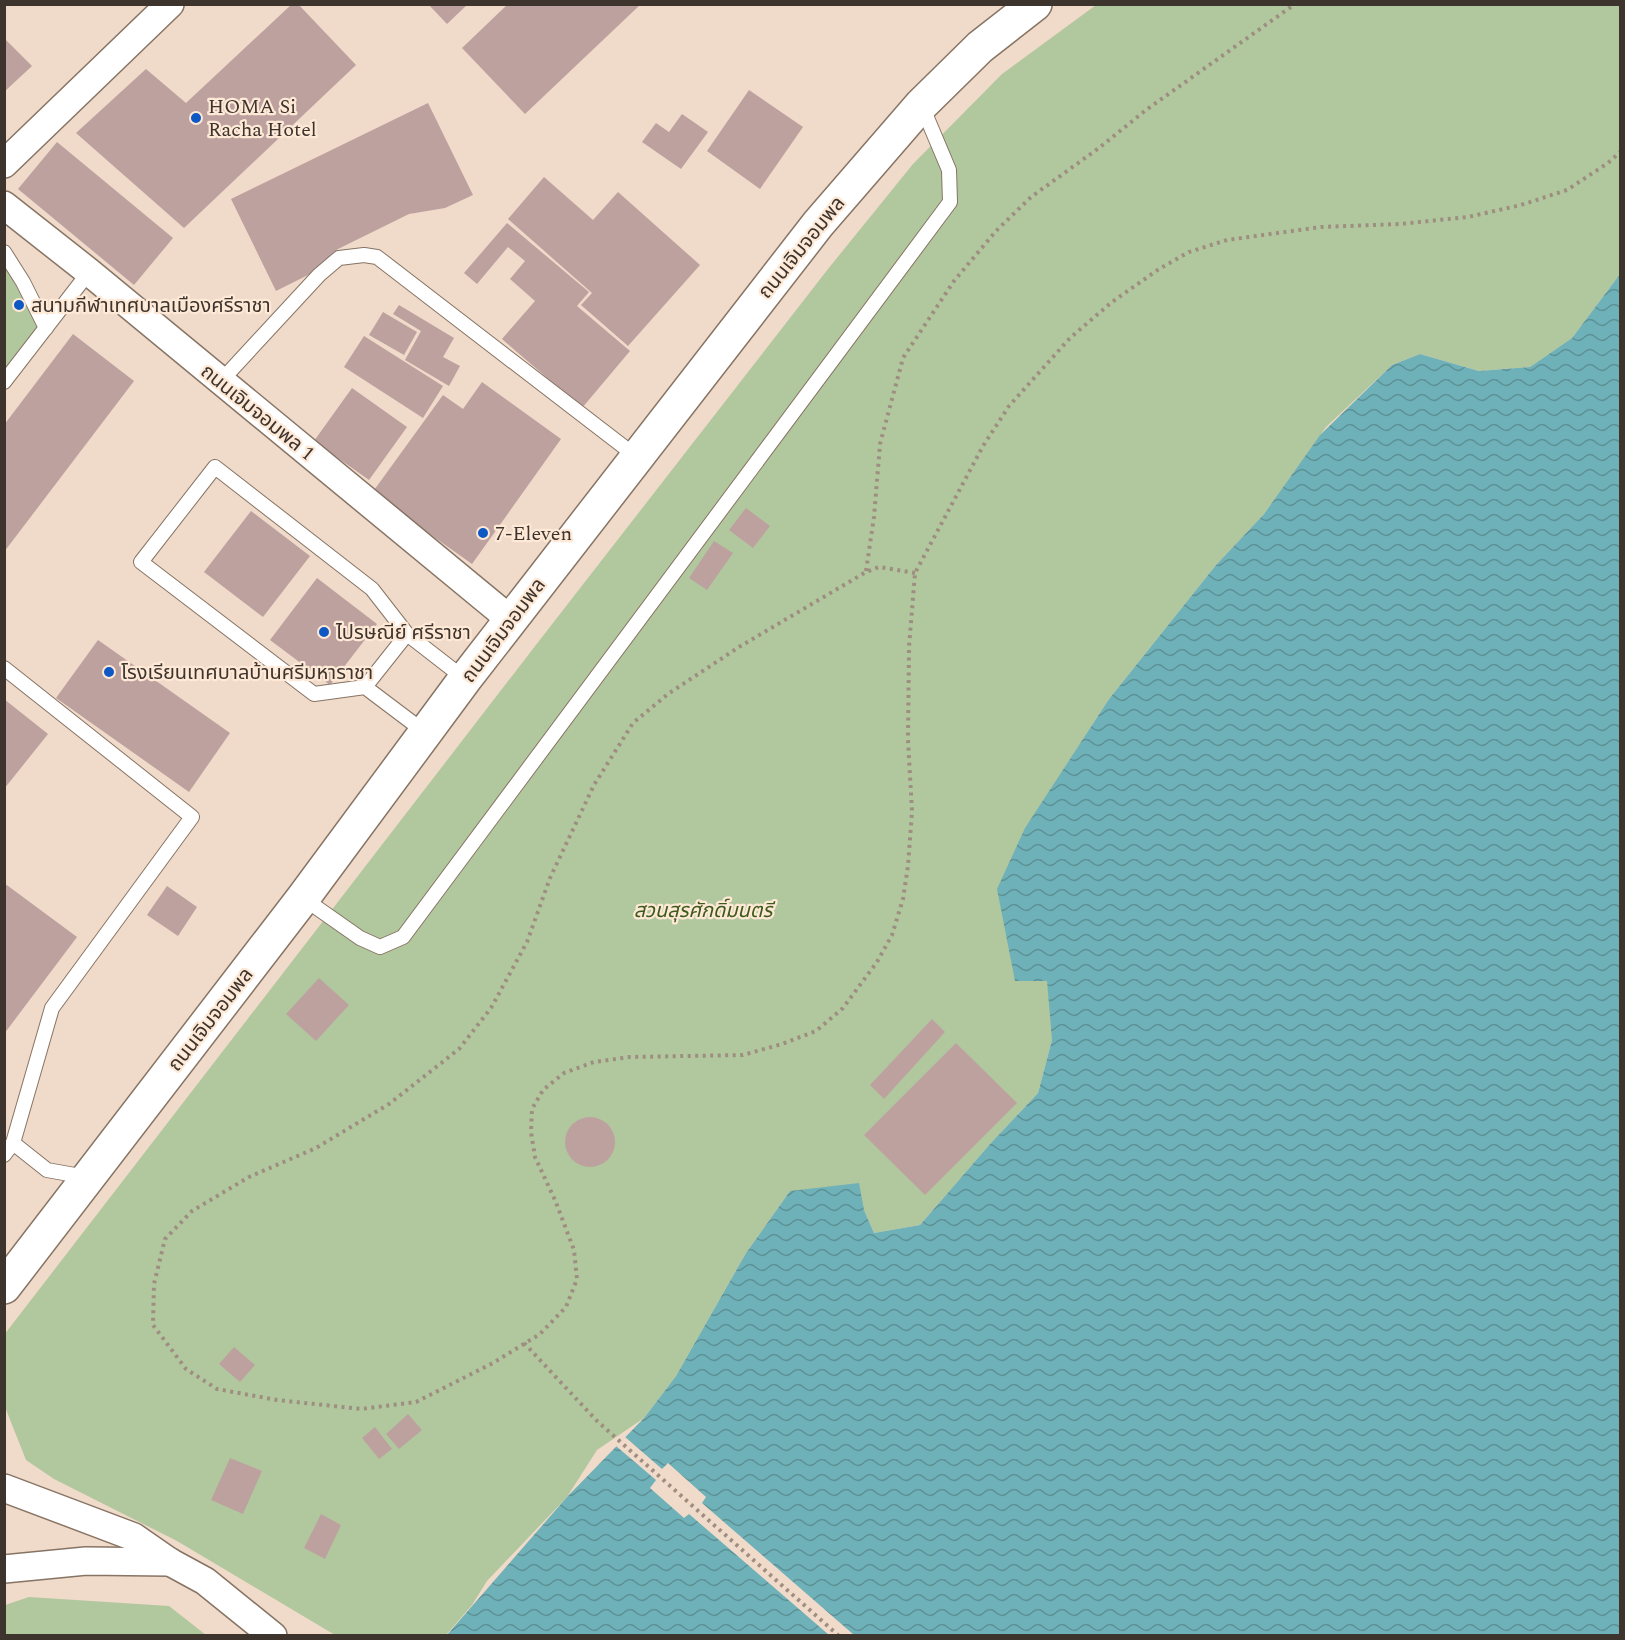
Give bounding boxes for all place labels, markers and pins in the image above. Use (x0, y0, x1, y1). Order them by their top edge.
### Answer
place label: HOMA Si Racha Hotel (208, 92, 317, 145)
marker: HOMA Si Racha Hotel (189, 111, 203, 125)
place label: สนามกีฬาเทศบาลเมืองศรีราชา (31, 291, 271, 321)
marker: สนามกีฬาเทศบาลเมืองศรีราชา (12, 298, 26, 312)
place label: 7-Eleven (495, 519, 572, 549)
marker: 7-Eleven (476, 526, 490, 540)
place label: ไปรษณีย์ ศรีราชา (335, 618, 471, 648)
marker: ไปรษณีย์ ศรีราชา (317, 625, 331, 639)
place label: โรงเรียนเทศบาลบ้านศรีมหาราชา (121, 658, 373, 688)
marker: โรงเรียนเทศบาลบ้านศรีมหาราชา (102, 665, 116, 679)

